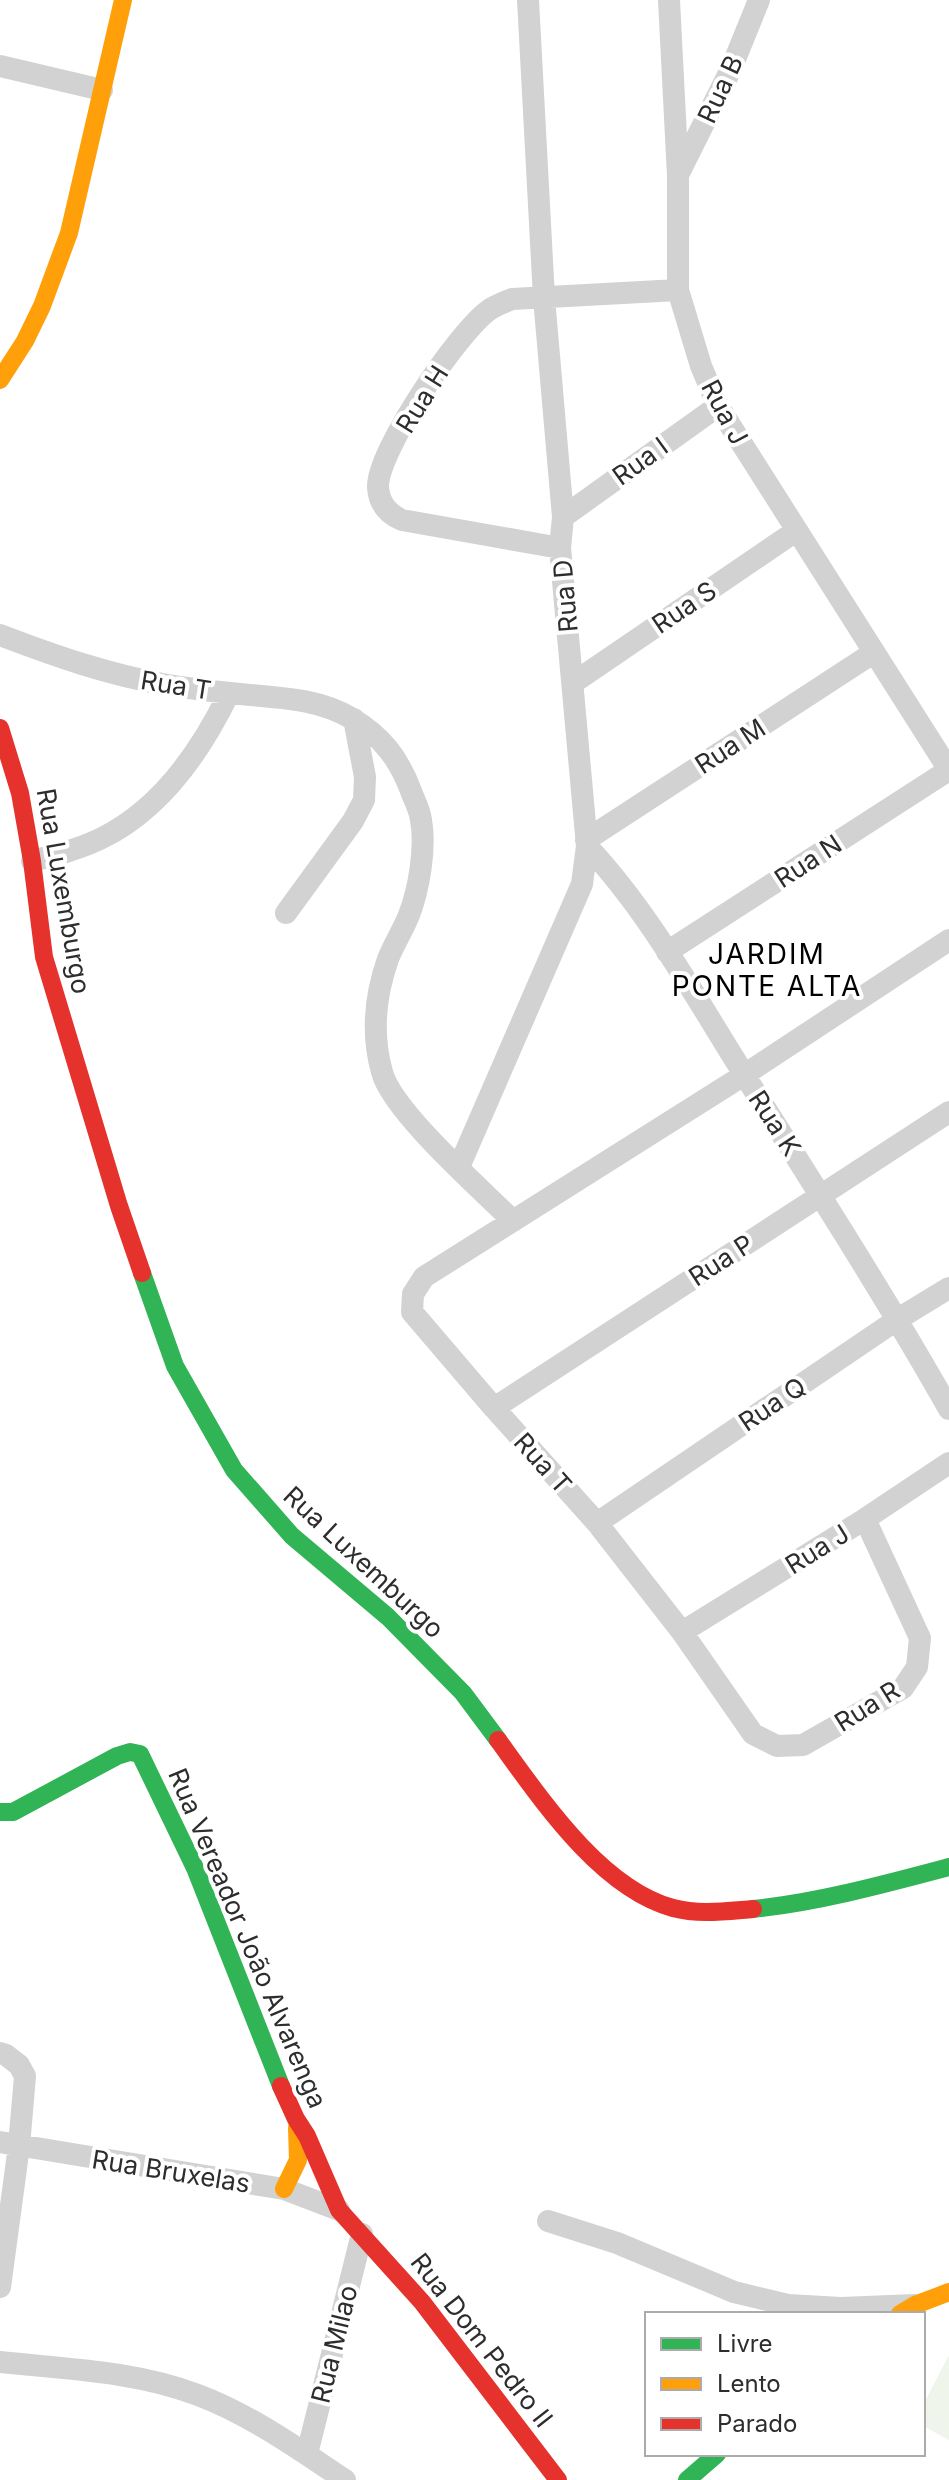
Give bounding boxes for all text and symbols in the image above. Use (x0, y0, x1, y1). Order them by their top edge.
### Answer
street label: Rua B (691, 50, 749, 128)
street label: Rua H (389, 360, 455, 438)
street label: Rua J (695, 374, 755, 450)
street label: Rua I (606, 431, 674, 491)
street label: Rua D (546, 558, 584, 634)
street label: Rua S (646, 574, 722, 640)
street label: Rua T (139, 664, 213, 706)
street label: Rua M (689, 712, 771, 780)
street label: Rua Luxemburgo (31, 786, 97, 996)
street label: Rua N (769, 828, 847, 894)
district label: JARDIM PONTE ALTA (672, 937, 862, 1003)
street label: Rua K (743, 1085, 807, 1161)
street label: Rua P (683, 1228, 759, 1292)
street label: Rua Q (733, 1370, 811, 1438)
street label: Rua T (508, 1426, 578, 1500)
street label: Rua Luxemburgo (277, 1480, 451, 1644)
street label: Rua J (780, 1518, 854, 1580)
street label: Rua R (829, 1674, 905, 1738)
street label: Rua Vereador João Alvarenga (162, 1764, 334, 2112)
street label: Rua Bruxelas (90, 2143, 252, 2199)
street label: Rua Dom Pedro II (404, 2247, 560, 2433)
street label: Rua Milao (304, 2282, 364, 2406)
legend (645, 2312, 925, 2456)
text: Livre (717, 2329, 773, 2358)
text: Lento (717, 2369, 781, 2398)
text: Parado (717, 2409, 797, 2438)

